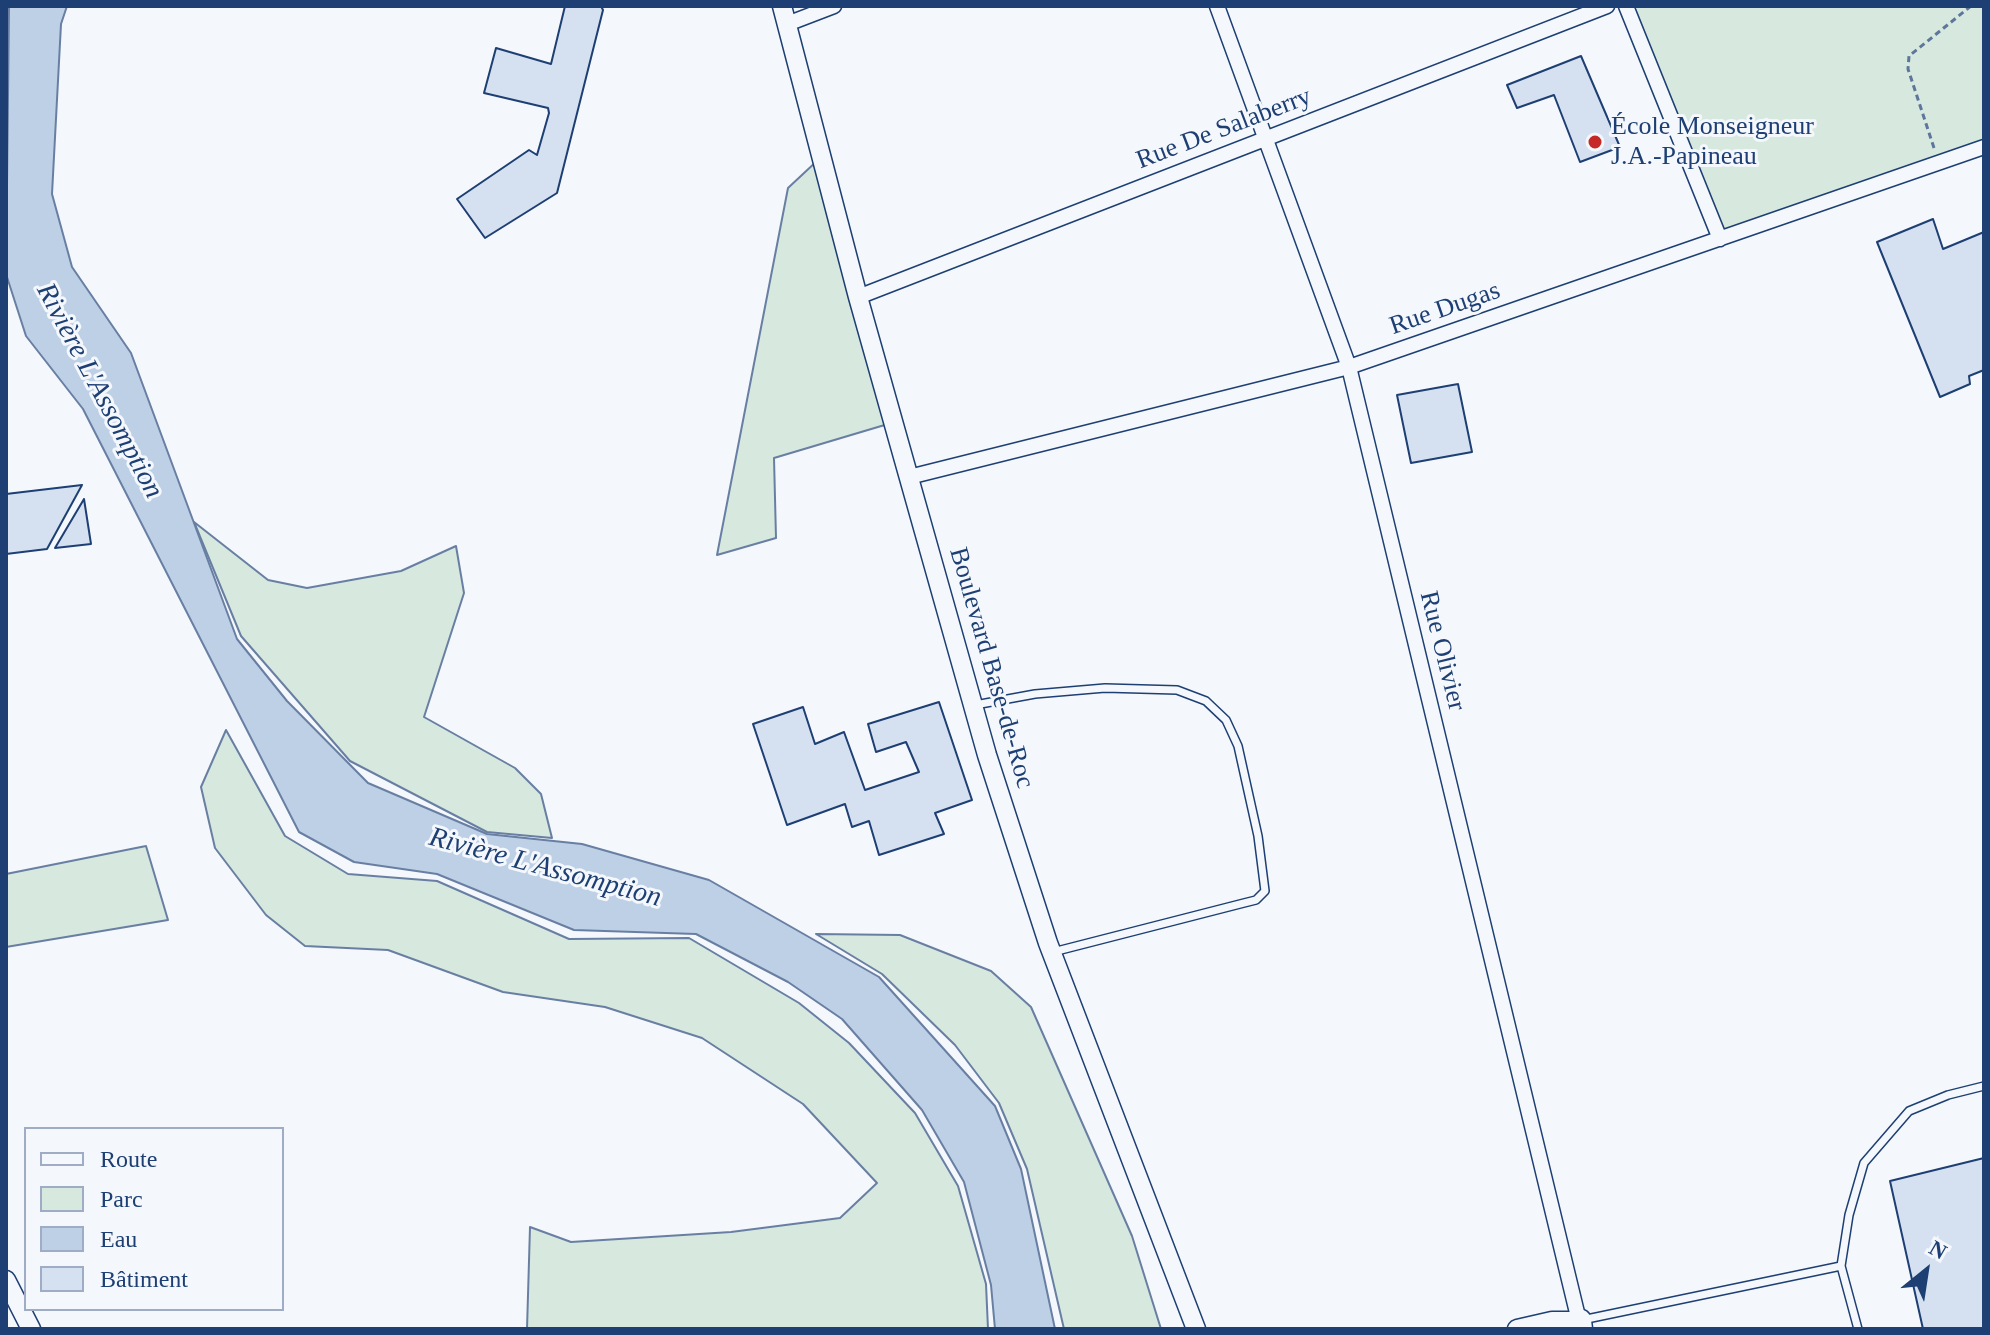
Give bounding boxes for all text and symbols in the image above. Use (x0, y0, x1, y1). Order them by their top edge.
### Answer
street label: Rue De Salaberry (1132, 81, 1316, 177)
place label: École Monseigneur J.A.-Papineau (1611, 111, 1814, 172)
marker: École Monseigneur J.A.-Papineau (1586, 133, 1604, 151)
street label: Rue Dugas (1386, 276, 1504, 342)
water label: Rivière L'Assomption (28, 278, 170, 504)
street label: Boulevard Base-de-Roc (942, 544, 1040, 792)
street label: Rue Olivier (1412, 588, 1472, 714)
water label: Rivière L'Assomption (425, 821, 665, 915)
legend (24, 1127, 284, 1311)
text: Route (100, 1146, 157, 1172)
text: Parc (100, 1186, 143, 1212)
text: Eau (100, 1226, 137, 1252)
north arrow (1886, 1231, 1966, 1311)
text: N (1925, 1235, 1951, 1265)
text: Bâtiment (100, 1266, 188, 1292)

